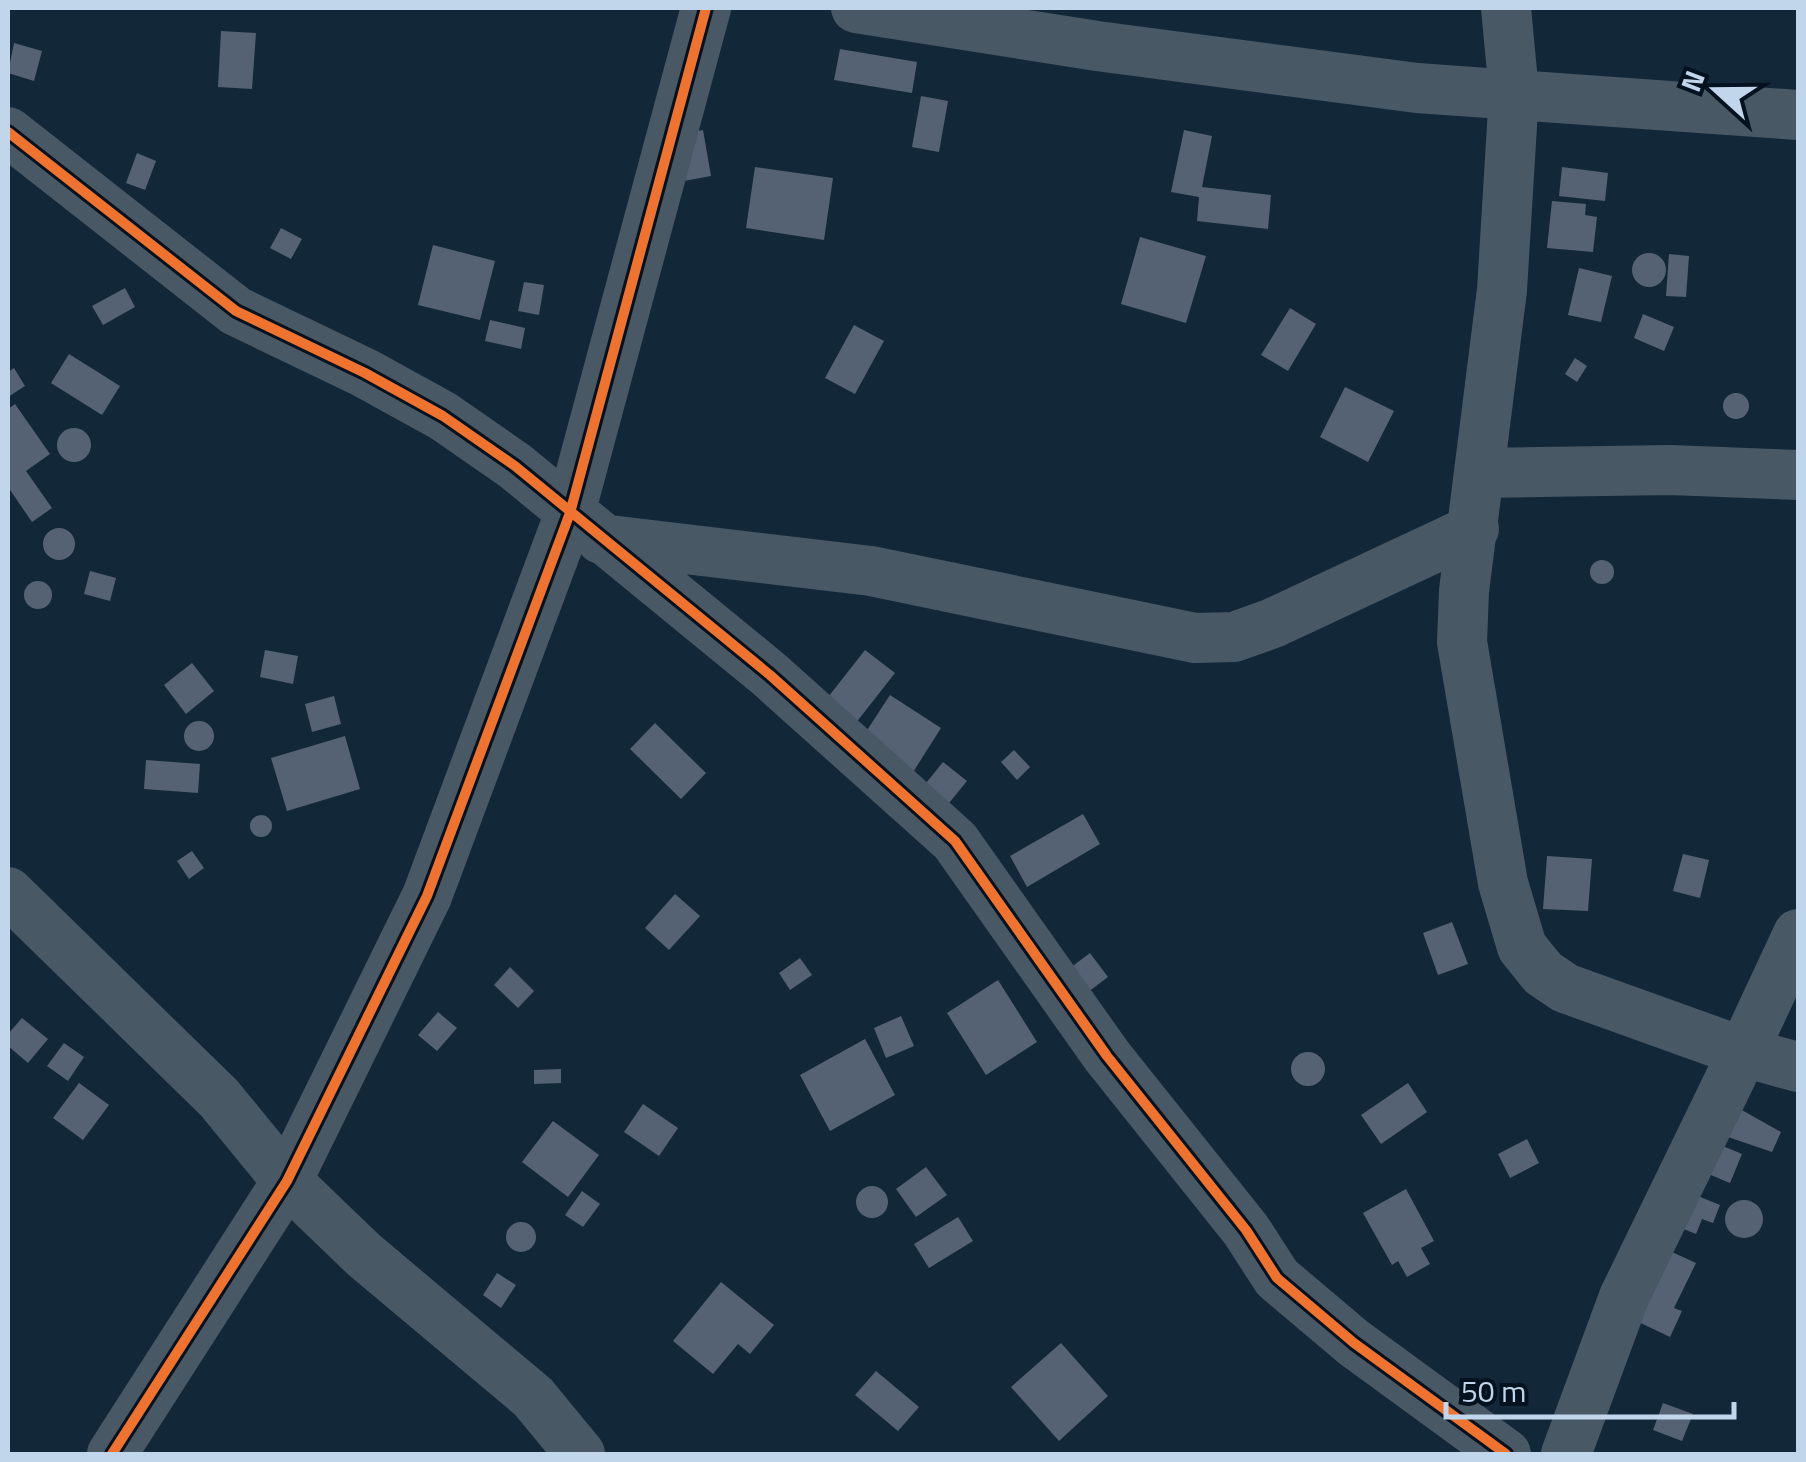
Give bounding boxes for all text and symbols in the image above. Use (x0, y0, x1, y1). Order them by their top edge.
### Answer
north arrow (1666, 40, 1766, 140)
text: N (1669, 64, 1716, 98)
scale bar (1446, 1357, 1734, 1419)
text: 50 m (1461, 1368, 1526, 1414)

